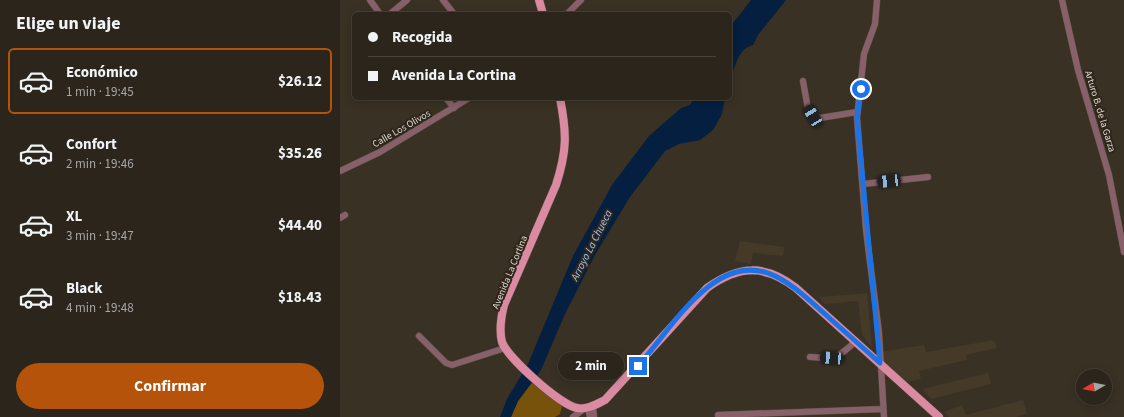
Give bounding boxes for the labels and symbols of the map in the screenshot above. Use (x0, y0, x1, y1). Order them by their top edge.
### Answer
street label: Arturo B. de la Garza (1081, 69, 1119, 154)
route start (852, 80, 870, 98)
car (802, 103, 824, 129)
street label: Calle Los Olivos (370, 107, 433, 151)
car (876, 174, 902, 188)
water label: Arroyo La Chueca (567, 207, 616, 284)
street label: Avenida La Cortina (489, 233, 531, 311)
car (820, 351, 844, 365)
callout: 2 min (558, 352, 624, 380)
route end (629, 357, 647, 375)
north arrow (1076, 369, 1112, 405)

